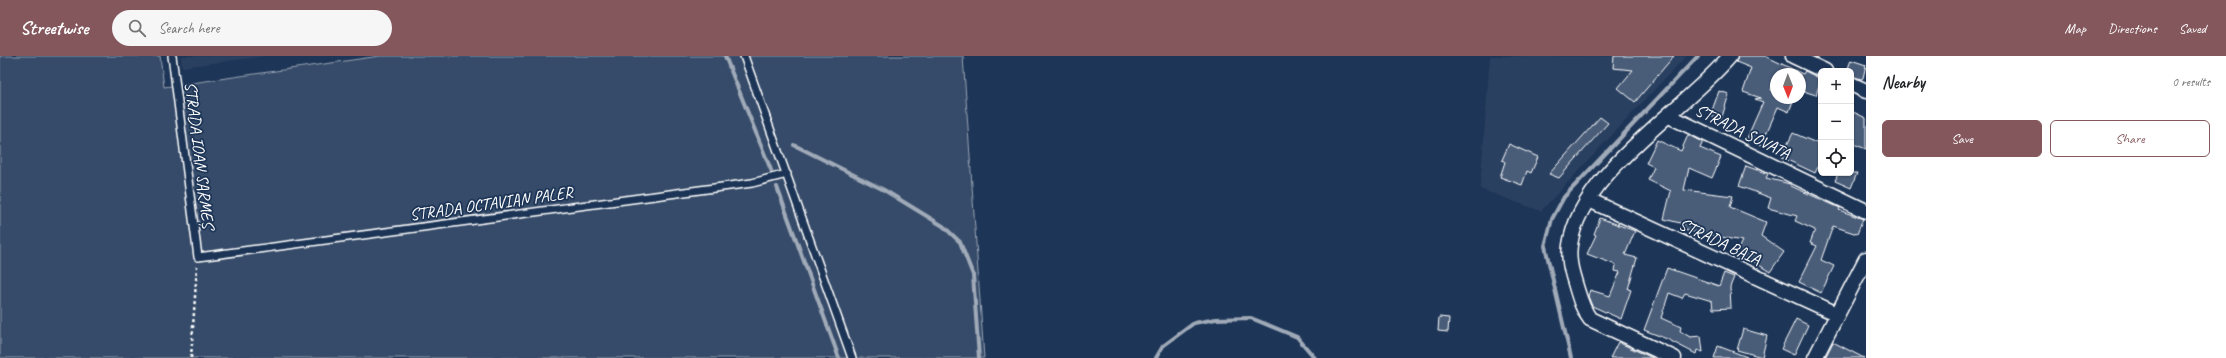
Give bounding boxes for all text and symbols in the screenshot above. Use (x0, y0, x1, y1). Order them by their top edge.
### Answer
search box (112, 10, 392, 46)
text: Streetwise (20, 16, 88, 40)
icon: search (126, 17, 148, 39)
text: Search here (158, 19, 220, 38)
text: Map (2065, 20, 2086, 37)
text: Directions (2108, 20, 2157, 37)
text: Saved (2179, 20, 2206, 37)
north arrow (1770, 68, 1806, 104)
map controls (1818, 68, 1854, 176)
button: + (1818, 68, 1854, 104)
text: Nearby (1882, 72, 1925, 93)
text: 0 results (2172, 74, 2210, 90)
street label: STRADA IOAN SARMEȘ (180, 81, 219, 233)
street label: STRADA SOVATA (1692, 99, 1794, 164)
button: − (1818, 104, 1854, 140)
button: Save (1882, 120, 2042, 157)
button: Share (2050, 120, 2210, 157)
button: locate (1818, 140, 1854, 176)
street label: STRADA OCTAVIAN PALER (408, 181, 575, 225)
street label: STRADA BAIA (1676, 213, 1764, 270)

